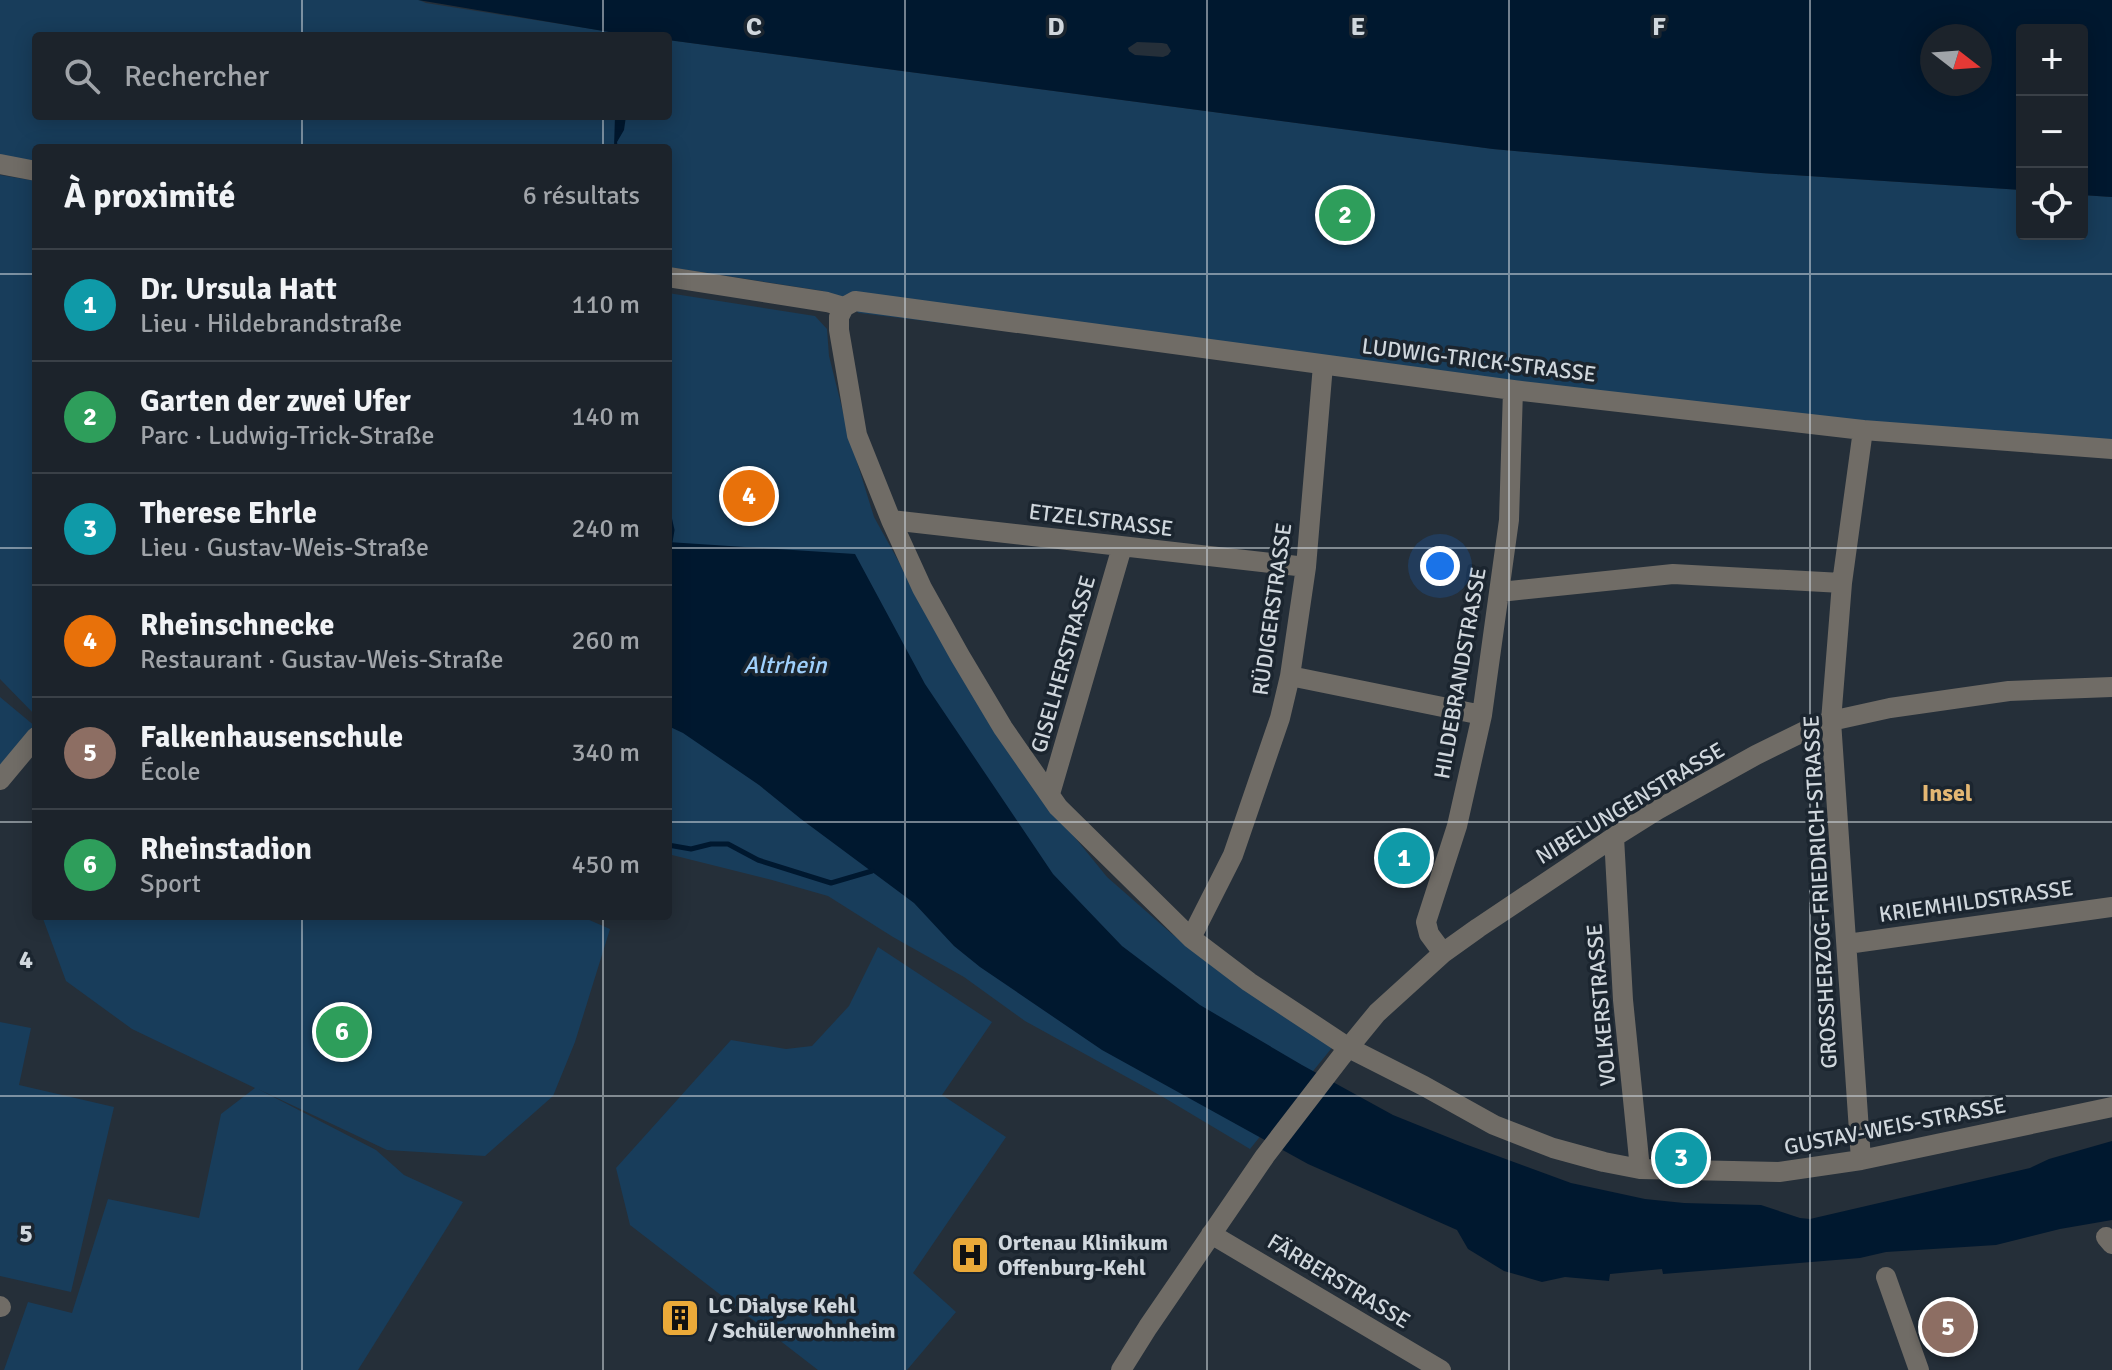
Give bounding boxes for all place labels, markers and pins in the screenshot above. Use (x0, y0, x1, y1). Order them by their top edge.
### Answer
pin: 2 (1319, 185, 1371, 245)
pin: 4 (723, 466, 775, 526)
pin: 1 (1378, 828, 1430, 888)
pin: 6 (316, 1002, 368, 1062)
pin: 3 (1655, 1128, 1707, 1188)
place label: Ortenau Klinikum Offenburg-Kehl (998, 1229, 1168, 1281)
hospital icon: Ortenau Klinikum Offenburg-Kehl (949, 1234, 991, 1276)
place label: LC Dialyse Kehl / Schülerwohnheim (708, 1292, 896, 1344)
building icon: LC Dialyse Kehl / Schülerwohnheim (659, 1297, 701, 1339)
pin: 5 (1922, 1297, 1974, 1357)

